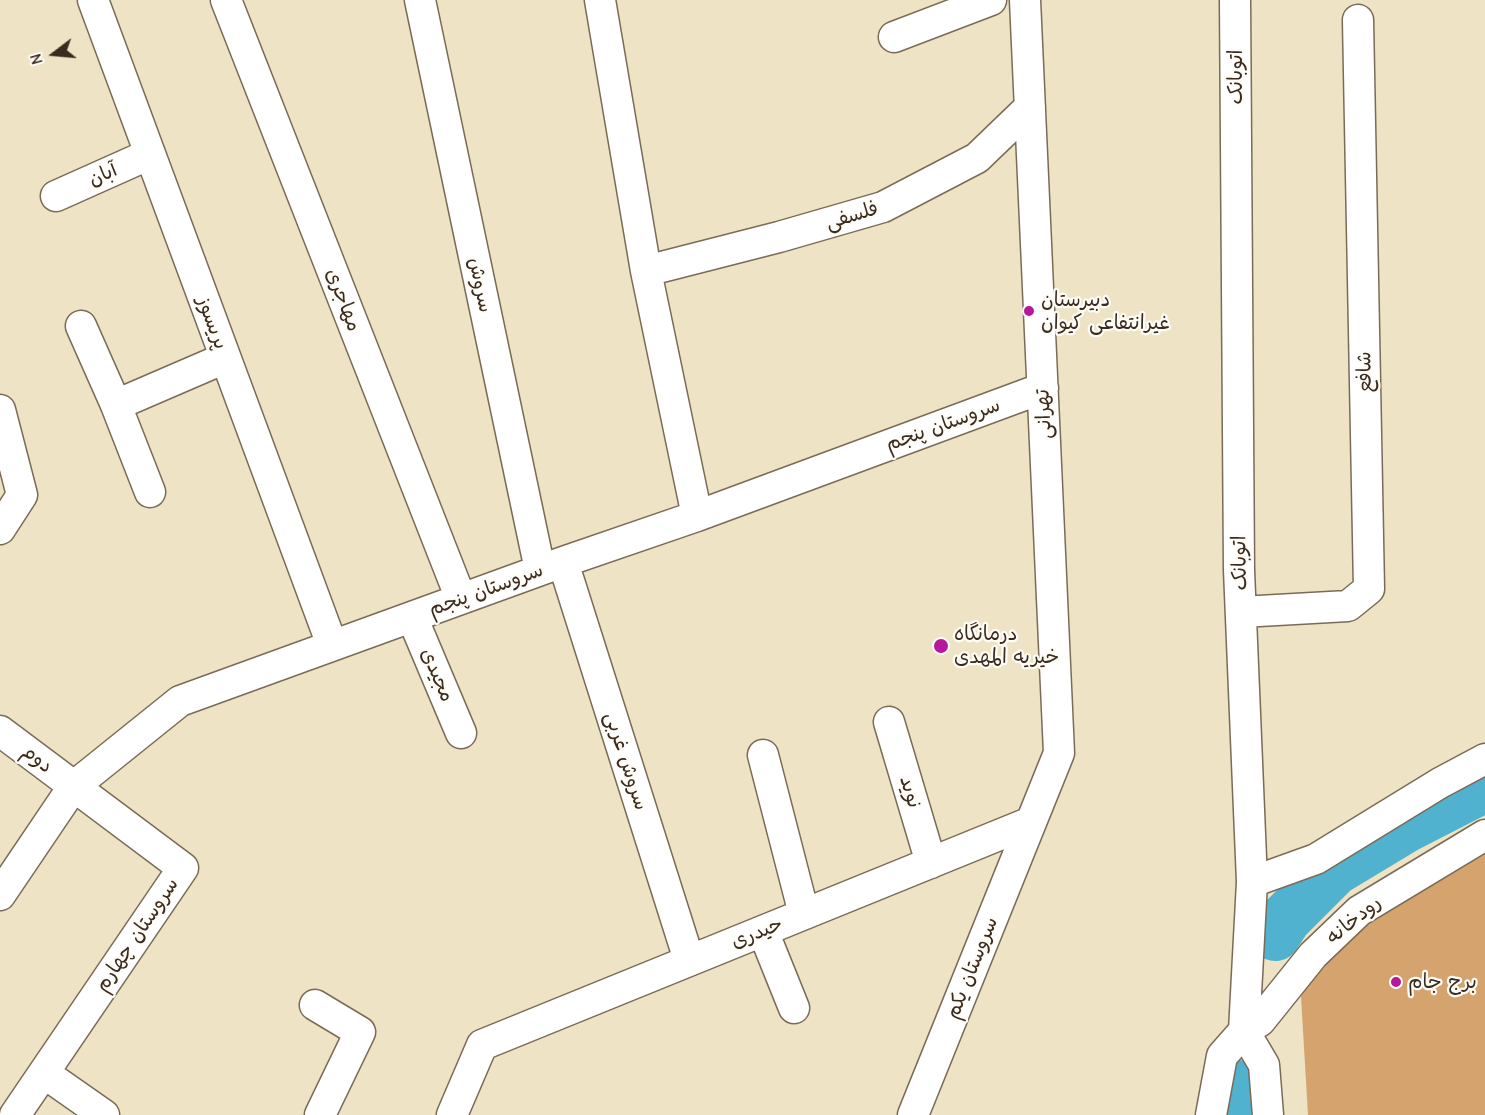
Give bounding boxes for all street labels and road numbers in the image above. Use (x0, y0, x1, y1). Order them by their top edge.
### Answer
street label: اتوبانک (1224, 50, 1248, 104)
street label: آبان (85, 158, 121, 192)
street label: فلسفی (823, 197, 881, 235)
street label: سروش (462, 255, 498, 315)
street label: مهاجری (320, 265, 366, 335)
street label: پریسوز (191, 293, 233, 353)
street label: شافع (1353, 351, 1377, 393)
street label: تهرانی (1031, 388, 1057, 440)
street label: سروستان پنجم (883, 393, 1003, 457)
street label: اتوبانک (1228, 535, 1252, 591)
street label: سروستان پنجم (426, 558, 546, 622)
street label: مجیدی (415, 644, 459, 706)
street label: سروش غربی (599, 709, 653, 813)
street label: دوم (17, 740, 57, 778)
street label: نوید (894, 773, 926, 811)
street label: سروستان چهارم (90, 873, 184, 997)
street label: رودخانه (1322, 891, 1386, 949)
street label: حیدری (728, 912, 786, 954)
street label: سروستان یکم (941, 913, 1003, 1023)

